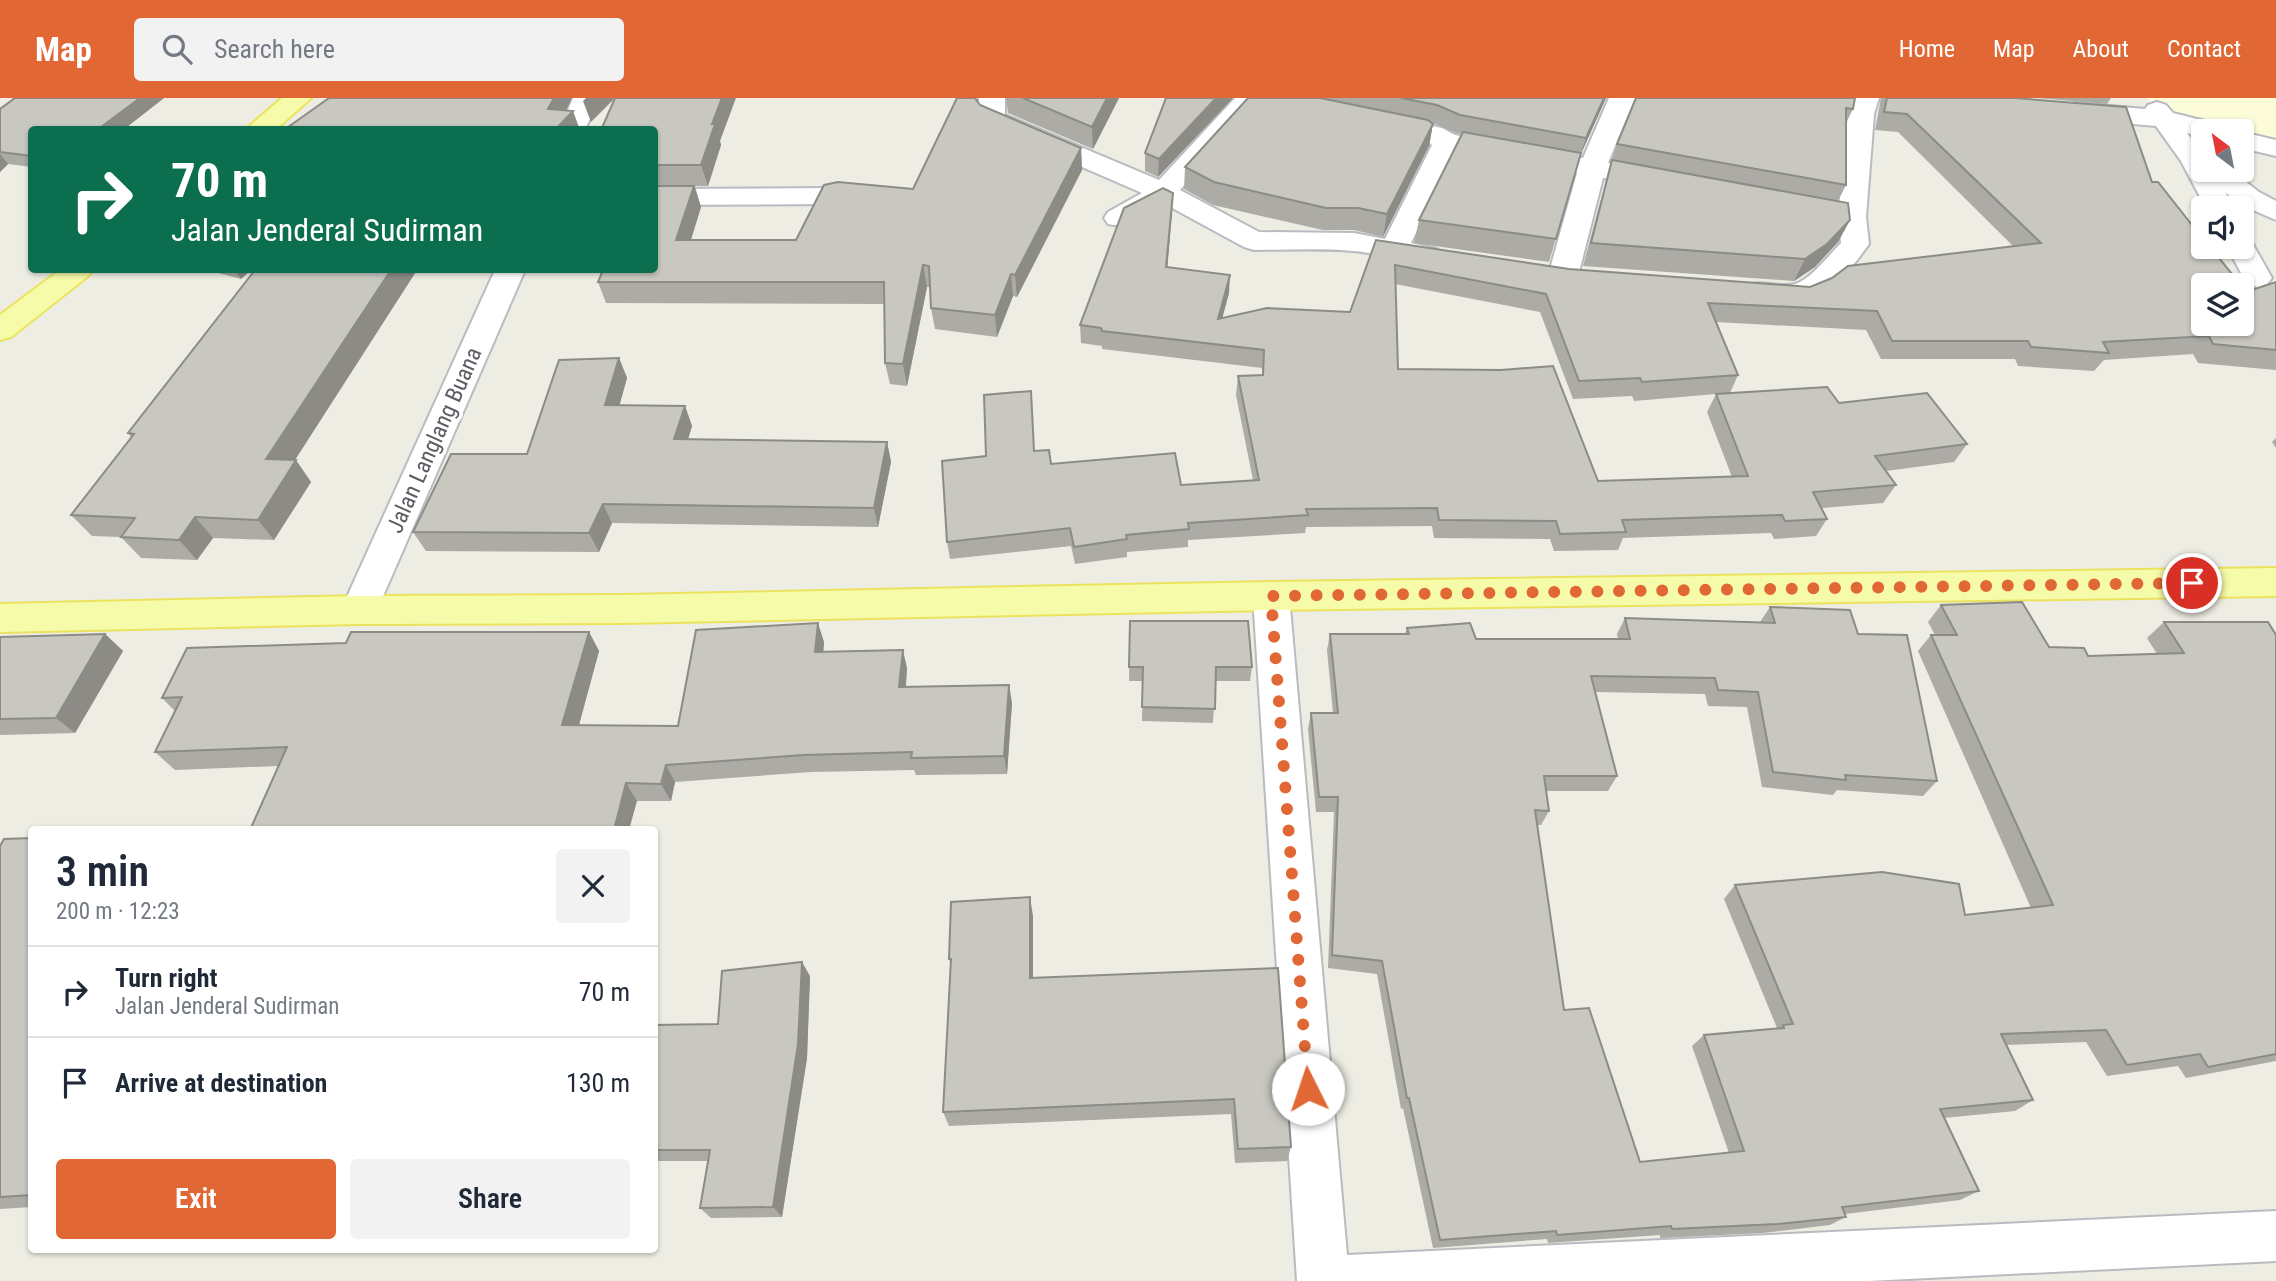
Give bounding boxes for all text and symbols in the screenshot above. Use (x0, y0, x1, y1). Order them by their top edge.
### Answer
search box (134, 18, 624, 81)
text: Map (35, 30, 92, 69)
icon: search (158, 30, 196, 68)
text: Search here (214, 34, 335, 64)
text: Home (1899, 35, 1955, 63)
text: Map (1993, 35, 2035, 63)
text: About (2073, 35, 2129, 63)
text: Contact (2167, 35, 2241, 63)
north arrow (2191, 119, 2254, 182)
map controls (2191, 119, 2254, 336)
text: 70 m (171, 152, 268, 209)
icon: right (56, 154, 147, 245)
button: sound (2191, 196, 2254, 259)
text: Jalan Jenderal Sudirman (171, 211, 483, 249)
button: layers (2191, 273, 2254, 336)
street label: Jalan Langlang Buana (381, 343, 488, 537)
pin (2162, 553, 2222, 613)
icon: arrive (2173, 564, 2211, 602)
text: 3 min (56, 847, 149, 896)
button: close (556, 849, 630, 923)
text: 200 m · 12:23 (56, 898, 180, 925)
text: Turn right (115, 963, 217, 993)
icon: right (56, 973, 94, 1011)
text: 70 m (579, 977, 630, 1007)
text: Jalan Jenderal Sudirman (115, 993, 339, 1020)
position arrow (1271, 1052, 1345, 1126)
icon: arrive (56, 1064, 94, 1102)
text: Arrive at destination (115, 1068, 327, 1098)
text: 130 m (566, 1068, 630, 1098)
button: Exit (56, 1159, 336, 1239)
button: Share (350, 1159, 630, 1239)

